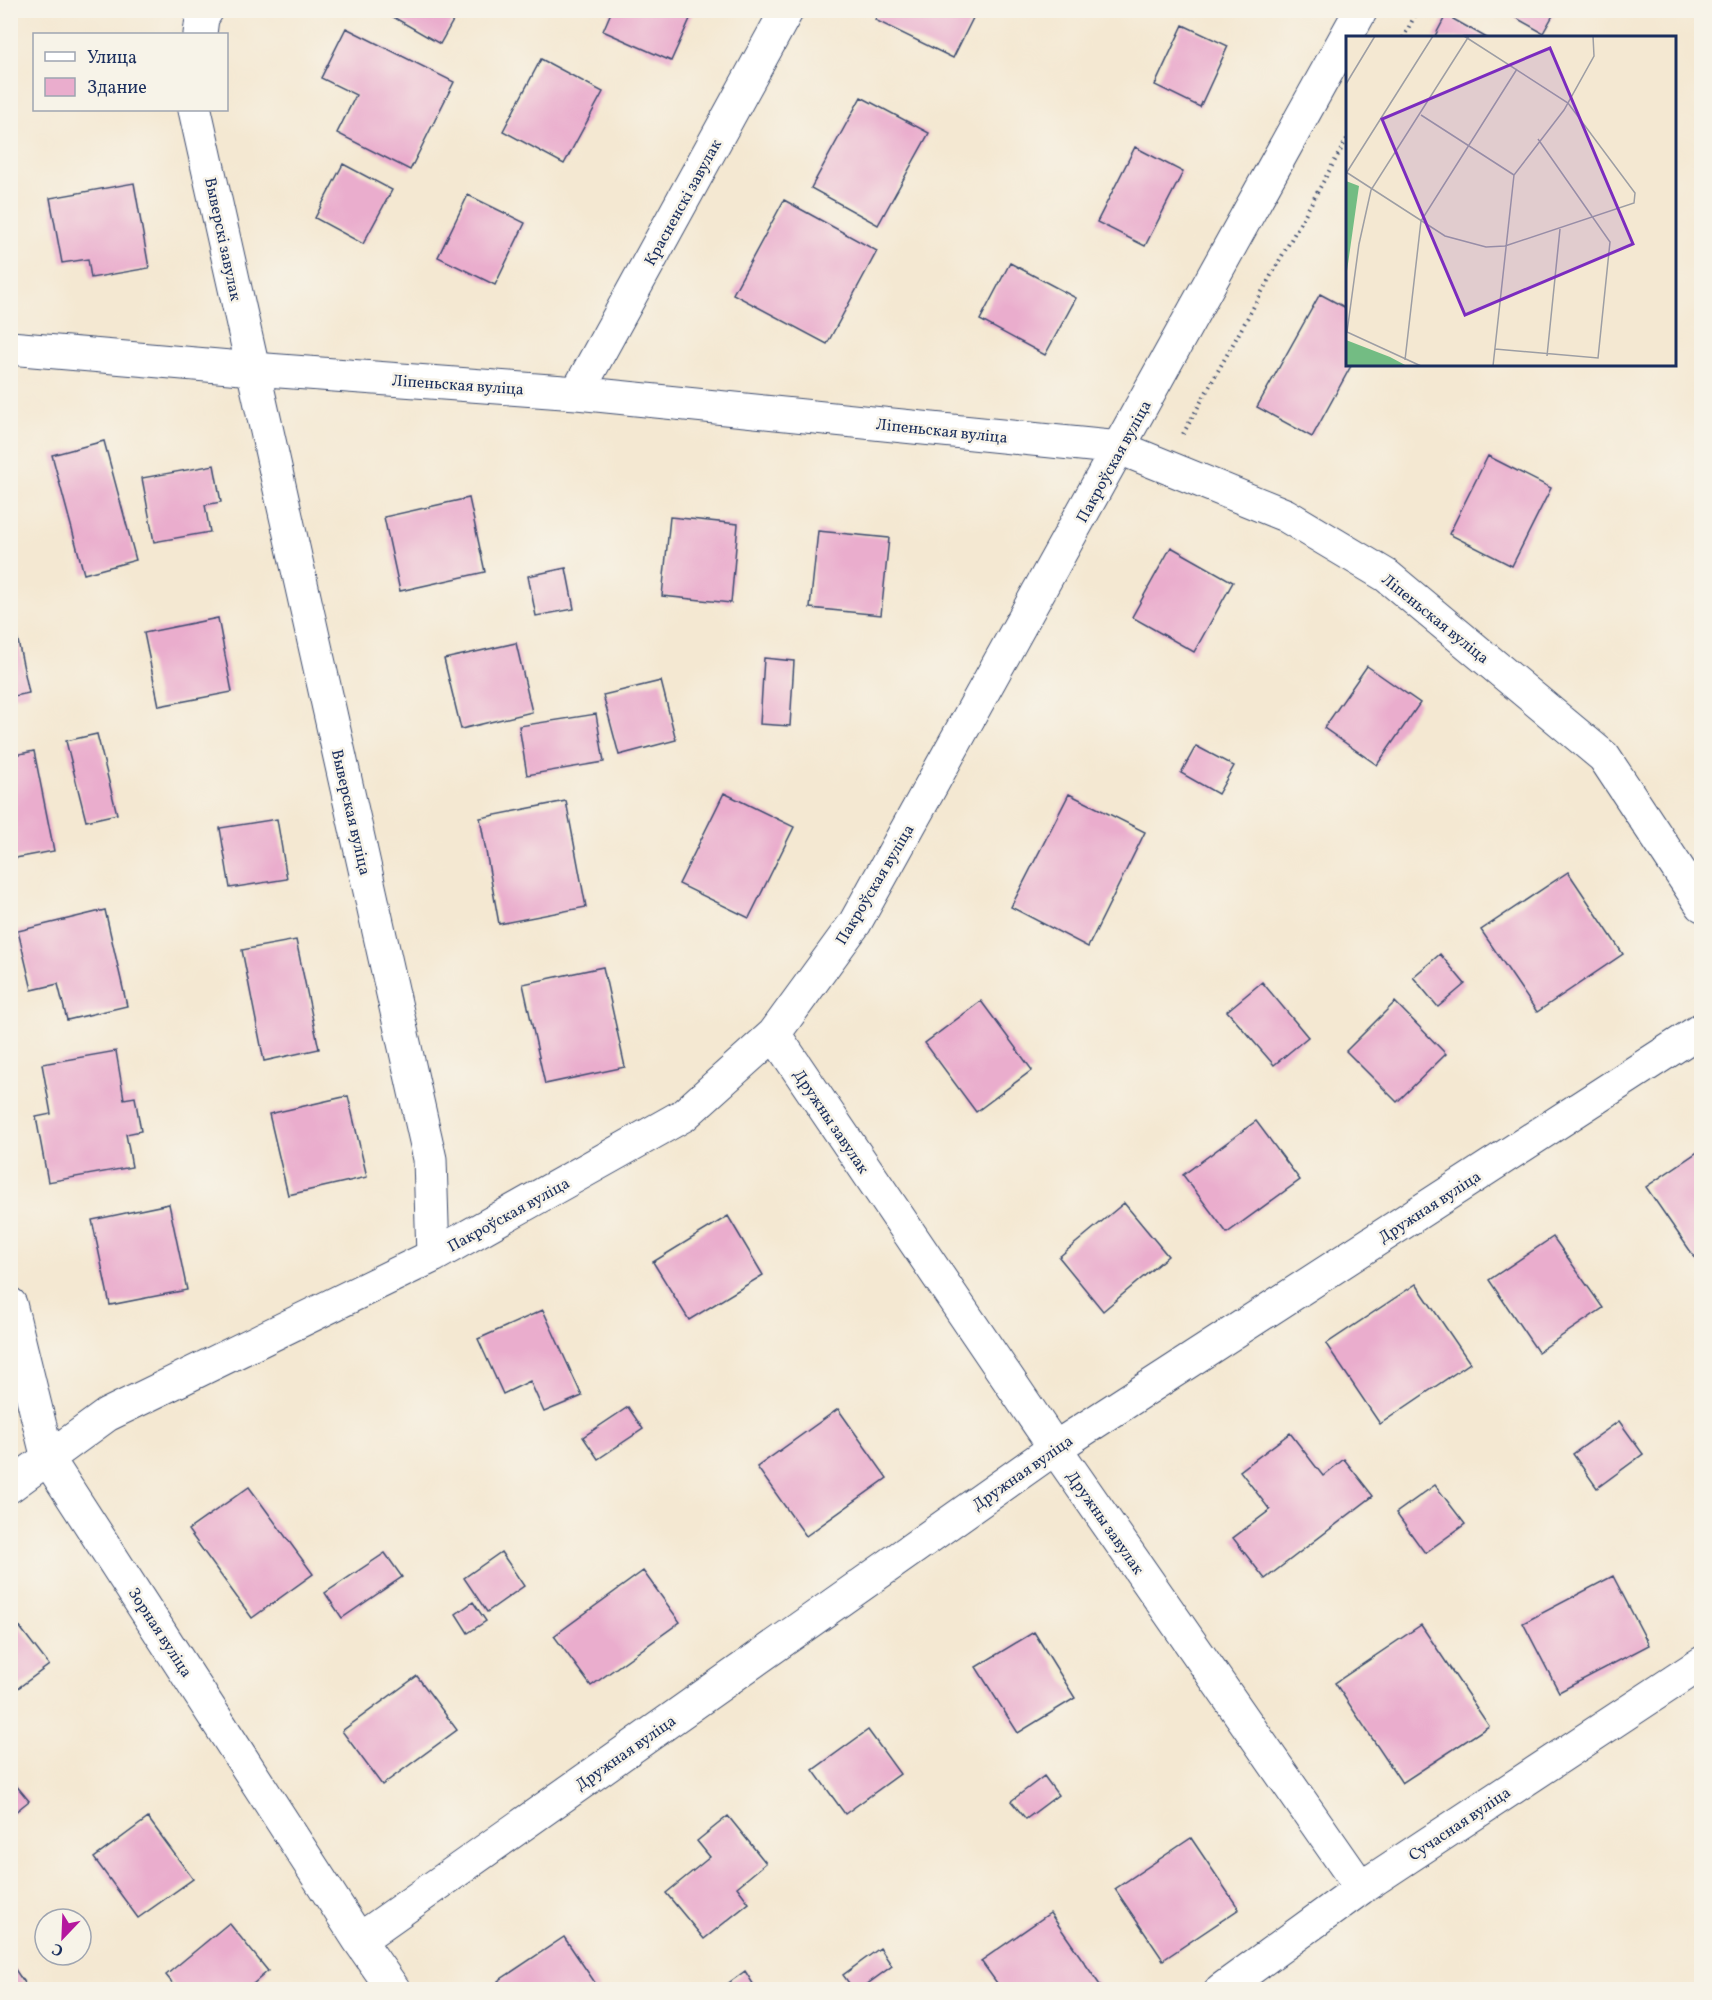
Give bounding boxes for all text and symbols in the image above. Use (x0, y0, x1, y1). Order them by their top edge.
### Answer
legend (33, 33, 228, 111)
inset map (1346, 36, 1676, 366)
text: Улица (87, 46, 137, 71)
text: Здание (87, 76, 147, 101)
street label: Красненскі завулак (640, 135, 728, 270)
street label: Выверскі завулак (198, 176, 246, 304)
street label: Ліпеньская вуліца (391, 370, 525, 402)
street label: Пакроўская вуліца (1072, 397, 1158, 527)
street label: Ліпеньская вуліца (875, 414, 1009, 450)
street label: Ліпеньская вуліца (1376, 569, 1493, 670)
street label: Выверская вуліца (325, 747, 375, 878)
street label: Пакроўская вуліца (831, 821, 920, 949)
street label: Дружны завулак (787, 1065, 874, 1179)
street label: Дружная вуліца (1374, 1166, 1486, 1249)
street label: Пакроўская вуліца (444, 1173, 574, 1258)
street label: Дружная вуліца (968, 1431, 1078, 1517)
street label: Дружны завулак (1060, 1467, 1149, 1580)
street label: Зорная вуліца (122, 1584, 197, 1682)
street label: Дружная вуліца (571, 1711, 681, 1797)
street label: Сучасная вуліца (1405, 1782, 1515, 1867)
north arrow (33, 1907, 93, 1967)
text: С (49, 1937, 67, 1961)

